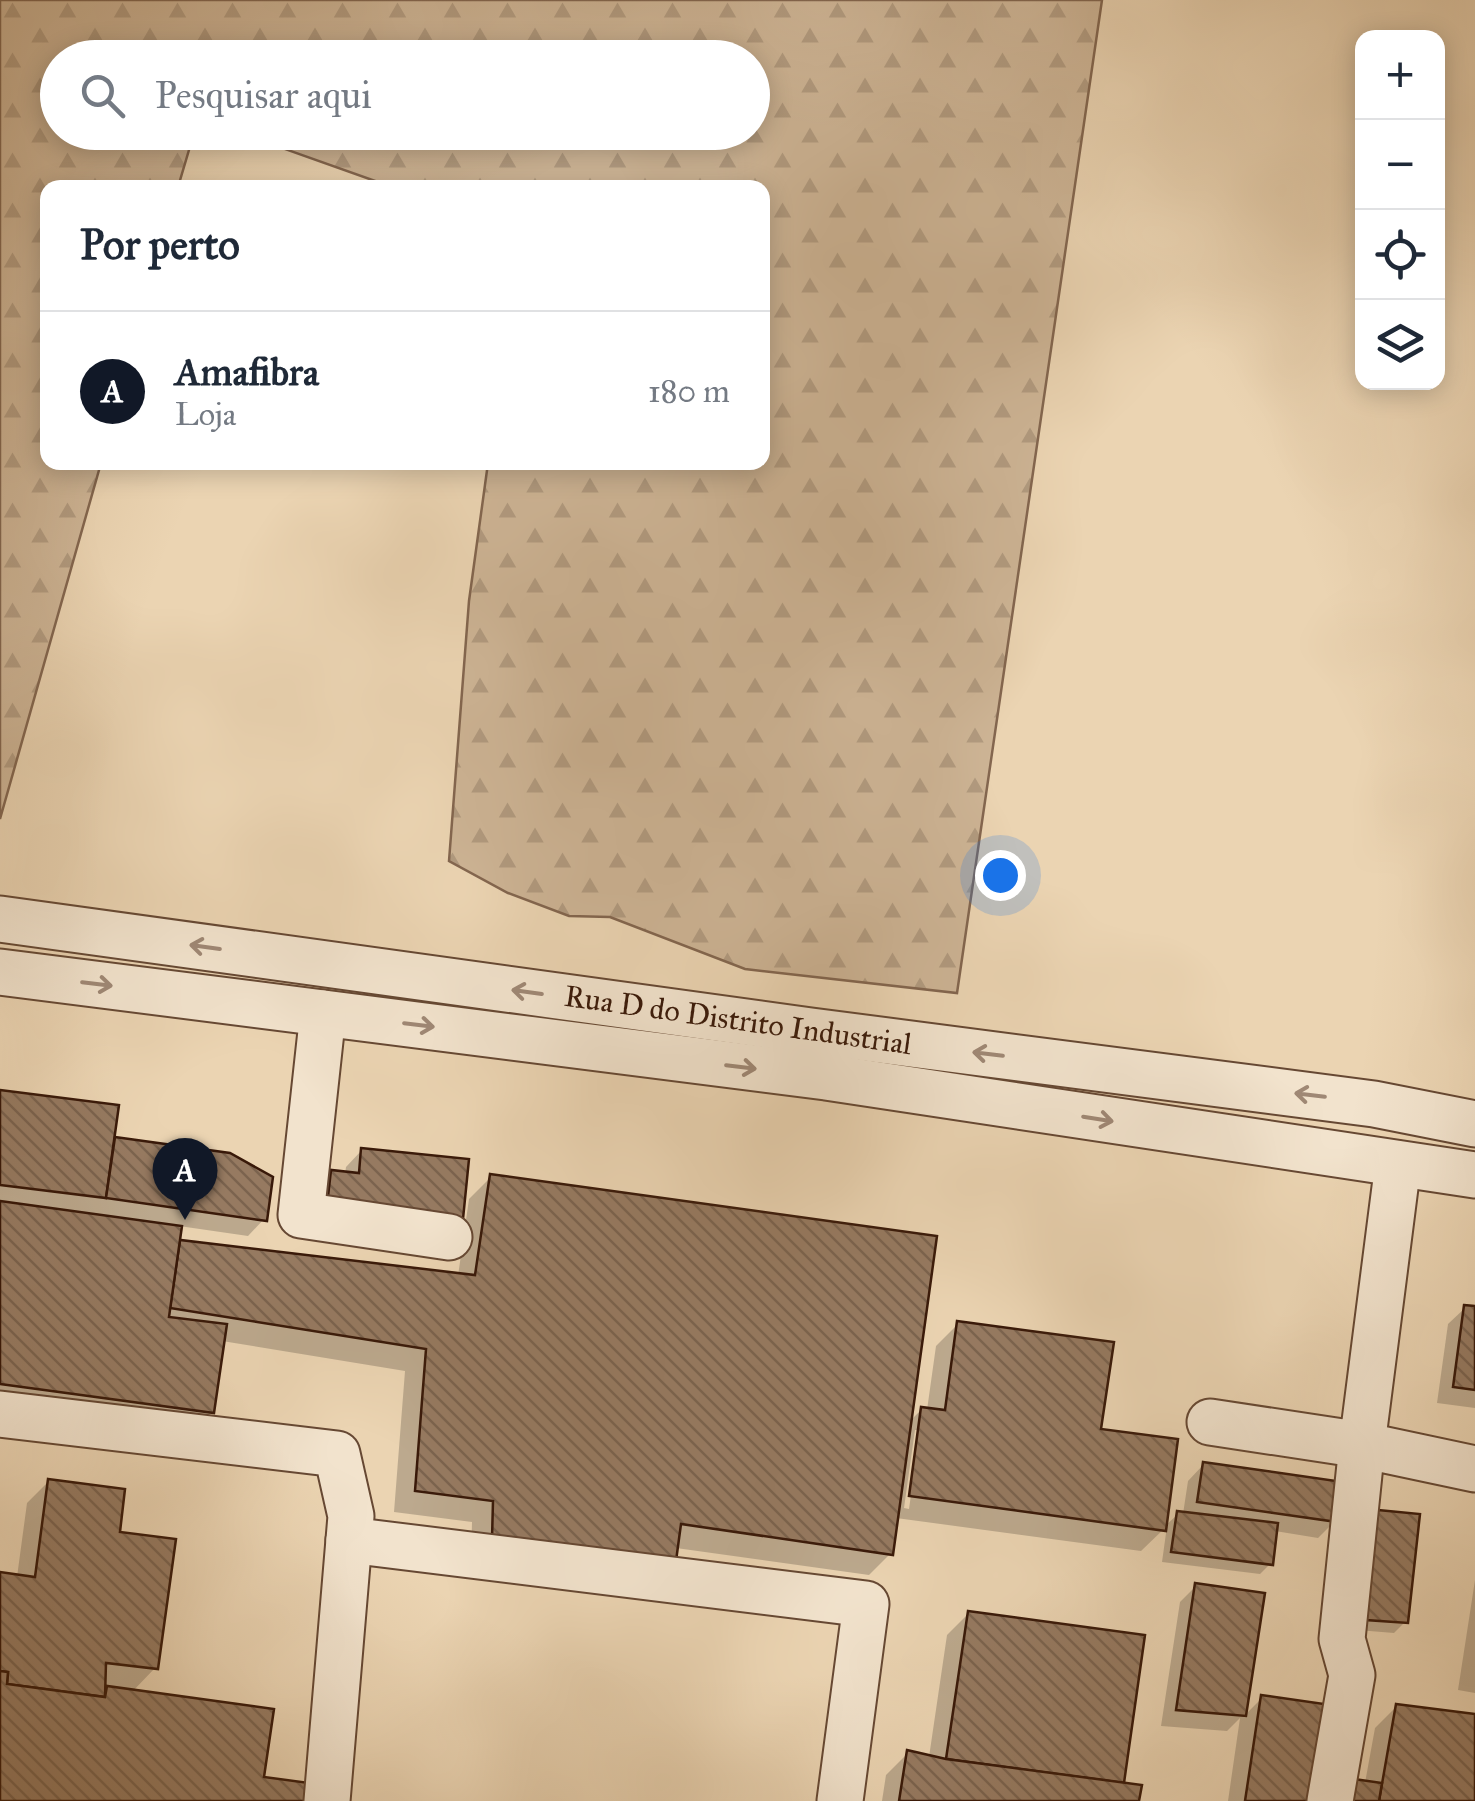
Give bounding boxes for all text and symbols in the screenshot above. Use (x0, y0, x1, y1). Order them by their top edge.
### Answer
map controls (1355, 30, 1445, 390)
button: + (1355, 30, 1445, 120)
search box (40, 40, 770, 150)
icon: search (75, 68, 130, 123)
text: Pesquisar aqui (155, 72, 372, 118)
button: − (1355, 120, 1445, 210)
button: locate (1355, 210, 1445, 300)
text: Por perto (80, 219, 240, 271)
button: layers (1355, 300, 1445, 390)
text: Amafibra (175, 349, 319, 395)
text: A (102, 372, 123, 411)
text: 180 m (648, 372, 730, 411)
text: Loja (175, 395, 236, 434)
your location (975, 850, 1026, 901)
one-way arrow (189, 938, 221, 956)
one-way arrow (80, 975, 112, 994)
street label: Rua D do Distrito Industrial (562, 978, 915, 1062)
one-way arrow (511, 982, 543, 1001)
one-way arrow (402, 1017, 435, 1035)
one-way arrow (972, 1044, 1004, 1063)
one-way arrow (725, 1058, 757, 1076)
one-way arrow (1294, 1086, 1327, 1104)
one-way arrow (1081, 1110, 1113, 1128)
pin: A (152, 1138, 218, 1220)

